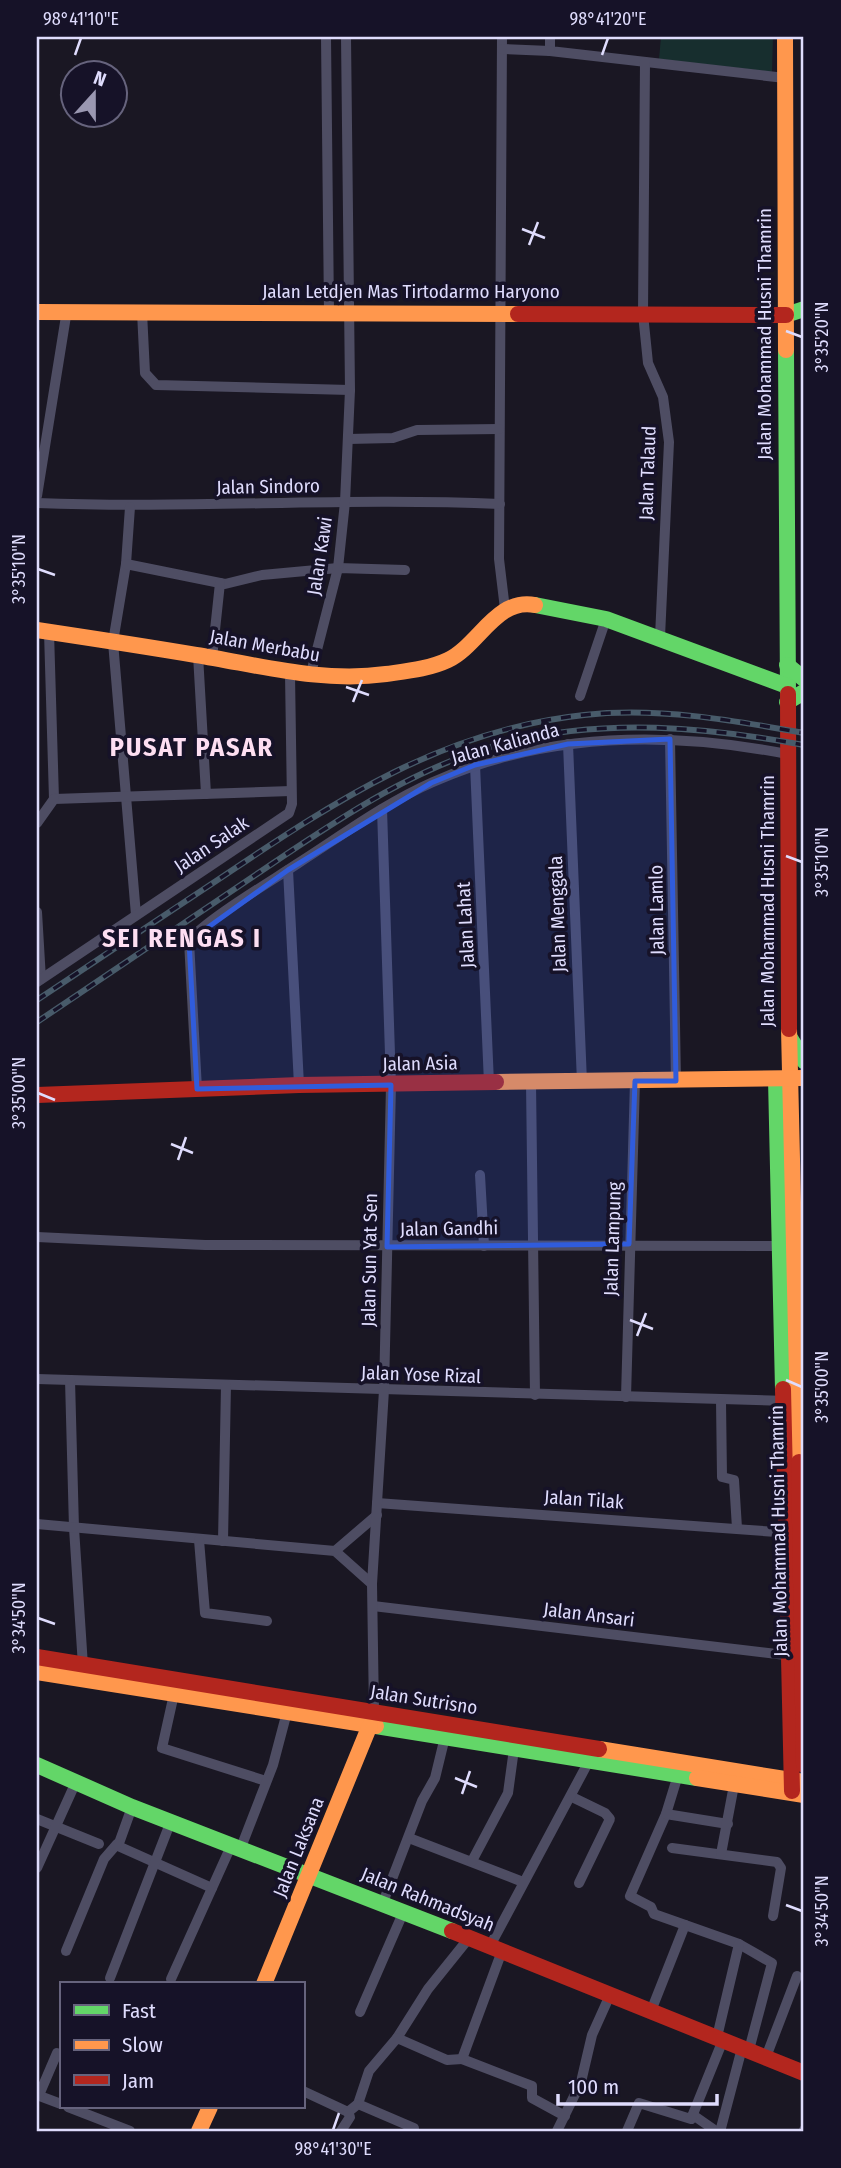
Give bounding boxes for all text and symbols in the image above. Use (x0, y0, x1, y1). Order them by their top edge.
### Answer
text: 98°41'10"E (43, 8, 119, 30)
text: 98°41'20"E (570, 8, 646, 30)
north arrow (60, 60, 130, 130)
text: N (90, 66, 109, 91)
street label: Jalan Mohammad Husni Thamrin (753, 208, 776, 460)
street label: Jalan Letdjen Mas Tirtodarmo Haryono (262, 280, 560, 303)
text: 3°35'20"N (811, 302, 833, 372)
street label: Jalan Talaud (634, 425, 661, 521)
street label: Jalan Sindoro (216, 474, 320, 499)
street label: Jalan Kawi (302, 515, 337, 597)
text: 3°35'10"N (8, 534, 30, 604)
street label: Jalan Merbabu (208, 624, 322, 667)
street label: Jalan Kalianda (449, 718, 562, 769)
district label: PUSAT PASAR (110, 732, 274, 763)
street label: Jalan Mohammad Husni Thamrin (756, 775, 779, 1027)
street label: Jalan Salak (170, 811, 253, 878)
text: 3°35'10"N (811, 827, 833, 897)
street label: Jalan Menggala (544, 855, 571, 973)
street label: Jalan Lamlo (644, 865, 669, 955)
street label: Jalan Lahat (452, 881, 479, 969)
district label: SEI RENGAS I (102, 923, 262, 954)
street label: Jalan Asia (382, 1051, 458, 1076)
text: 3°35'00"N (8, 1057, 30, 1129)
street label: Jalan Lampung (599, 1181, 626, 1296)
street label: Jalan Sun Yat Sen (357, 1193, 382, 1327)
street label: Jalan Gandhi (400, 1216, 498, 1241)
text: 3°35'00"N (811, 1351, 833, 1423)
street label: Jalan Yose Rizal (361, 1361, 481, 1388)
street label: Jalan Mohammad Husni Thamrin (765, 1405, 792, 1657)
street label: Jalan Tilak (543, 1485, 625, 1514)
text: 3°34'50"N (8, 1582, 30, 1654)
street label: Jalan Ansari (542, 1597, 636, 1632)
street label: Jalan Sutrisno (369, 1680, 479, 1719)
street label: Jalan Laksana (268, 1794, 329, 1901)
street label: Jalan Rahmadsyah (358, 1862, 498, 1937)
text: 3°34'50"N (811, 1875, 833, 1947)
legend (60, 1982, 304, 2108)
text: Fast (122, 1998, 156, 2024)
text: Slow (122, 2032, 163, 2058)
scale bar (558, 2063, 717, 2107)
text: Jam (122, 2068, 154, 2094)
text: 100 m (568, 2074, 619, 2100)
text: 98°41'30"E (294, 2138, 372, 2160)

